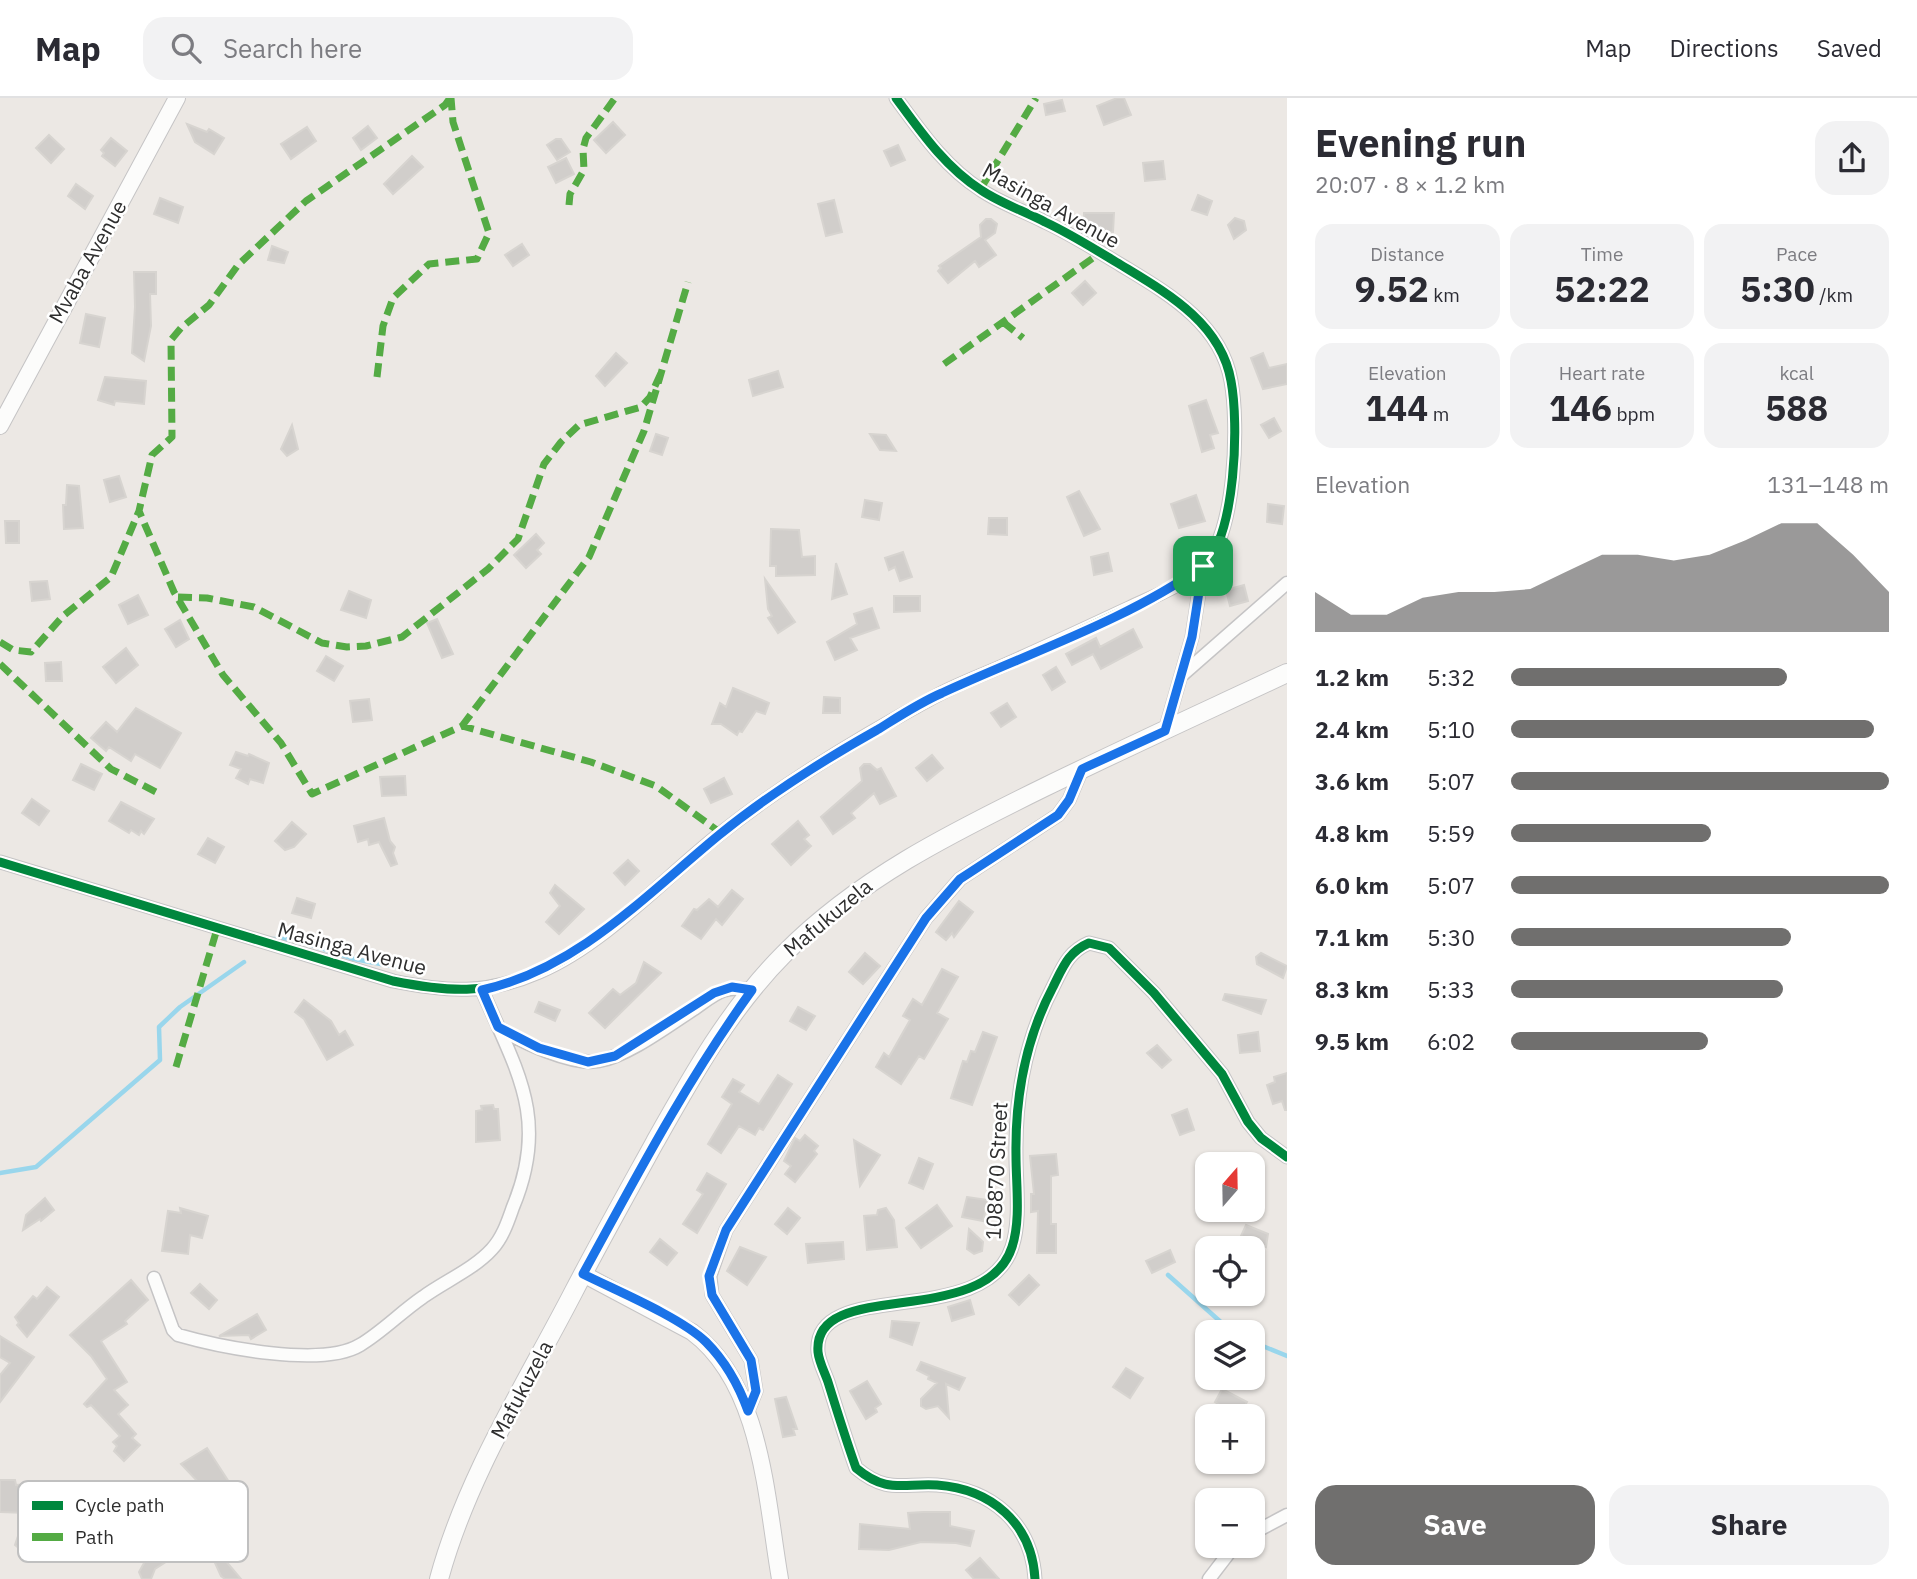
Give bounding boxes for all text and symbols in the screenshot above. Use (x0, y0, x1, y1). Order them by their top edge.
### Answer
search box (143, 17, 633, 80)
text: Map (35, 27, 101, 70)
icon: search (167, 29, 205, 67)
text: Search here (223, 31, 362, 65)
text: Map (1585, 32, 1631, 64)
text: Directions (1669, 32, 1779, 64)
text: Saved (1817, 32, 1882, 64)
text: Evening run (1315, 118, 1526, 167)
button: share (1815, 121, 1889, 195)
street label: Masinga Avenue (978, 156, 1125, 254)
text: 20:07 · 8 × 1.2 km (1315, 169, 1505, 199)
street label: Mvaba Avenue (42, 195, 133, 328)
text: Distance (1370, 242, 1444, 266)
text: Time (1581, 242, 1623, 266)
text: Pace (1776, 242, 1817, 266)
text: 9.52 (1355, 266, 1429, 312)
text: 52:22 (1554, 266, 1650, 312)
text: 5:30 (1740, 266, 1815, 312)
text: km (1429, 283, 1460, 307)
text: /km (1815, 283, 1853, 307)
text: Elevation (1368, 361, 1447, 385)
text: Heart rate (1559, 361, 1645, 385)
text: kcal (1779, 361, 1814, 385)
text: 144 (1365, 385, 1428, 431)
text: 146 (1549, 385, 1612, 431)
text: 588 (1765, 385, 1828, 431)
text: m (1428, 402, 1449, 426)
text: bpm (1612, 402, 1655, 426)
text: Elevation (1315, 469, 1410, 499)
text: 131–148 m (1767, 469, 1889, 499)
pin (1173, 536, 1233, 596)
icon: arrive (1184, 547, 1222, 585)
text: 1.2 km (1315, 662, 1389, 692)
text: 5:32 (1427, 662, 1475, 692)
text: 2.4 km (1315, 714, 1389, 744)
text: 5:10 (1427, 714, 1475, 744)
text: 3.6 km (1315, 766, 1389, 796)
text: 5:07 (1427, 766, 1475, 796)
text: 4.8 km (1315, 818, 1389, 848)
text: 5:59 (1427, 818, 1475, 848)
text: 6.0 km (1315, 870, 1389, 900)
text: 5:07 (1427, 870, 1475, 900)
street label: Mafukuzela (777, 872, 878, 963)
street label: Masinga Avenue (275, 915, 430, 981)
text: 7.1 km (1315, 922, 1389, 952)
text: 5:30 (1427, 922, 1475, 952)
text: 8.3 km (1315, 974, 1389, 1004)
text: 5:33 (1427, 974, 1475, 1004)
text: 9.5 km (1315, 1026, 1389, 1056)
text: 6:02 (1427, 1026, 1475, 1056)
street label: 108870 Street (978, 1101, 1014, 1241)
north arrow (1195, 1152, 1265, 1222)
map controls (1195, 1152, 1265, 1558)
button: locate (1195, 1236, 1265, 1306)
button: layers (1195, 1320, 1265, 1390)
street label: Mafukuzela (483, 1335, 559, 1444)
button: + (1195, 1404, 1265, 1474)
legend (18, 1481, 248, 1562)
button: Save (1315, 1485, 1595, 1565)
button: Share (1609, 1485, 1889, 1565)
button: − (1195, 1488, 1265, 1558)
text: Cycle path (75, 1493, 164, 1517)
text: Path (75, 1525, 114, 1549)

